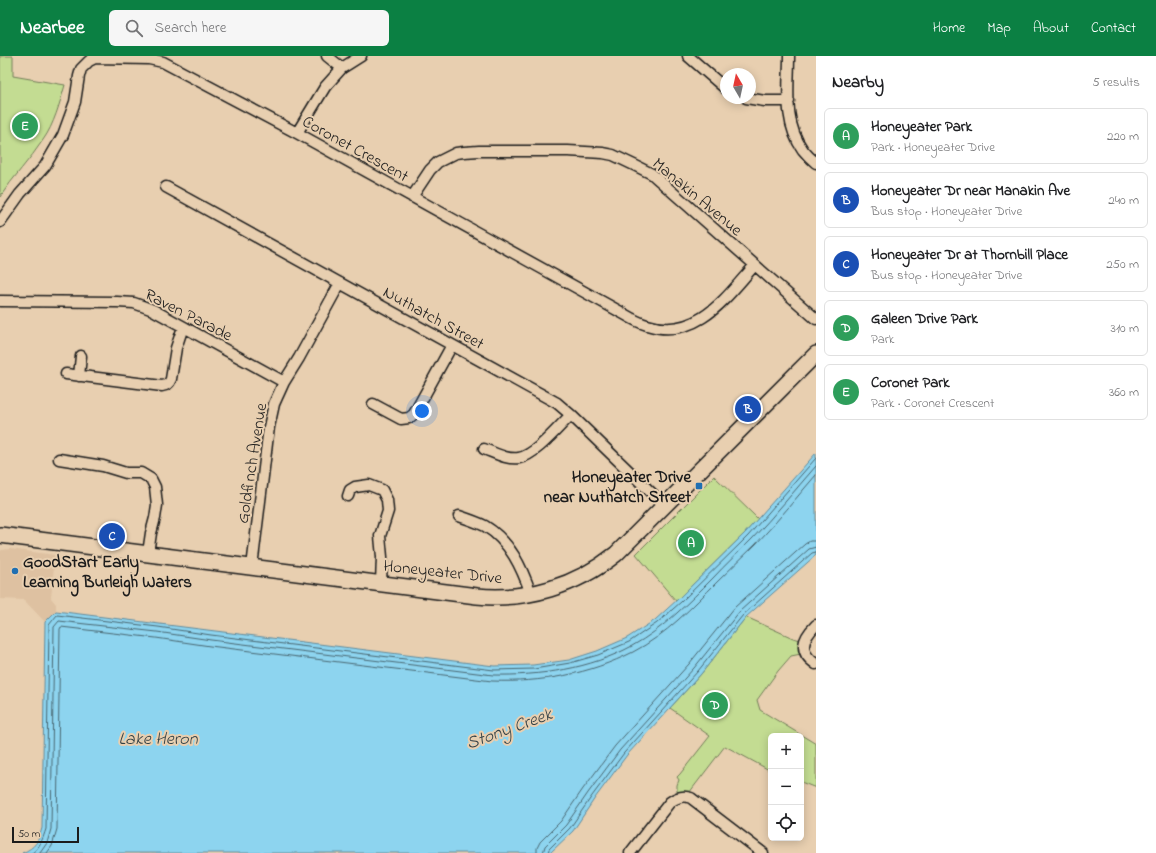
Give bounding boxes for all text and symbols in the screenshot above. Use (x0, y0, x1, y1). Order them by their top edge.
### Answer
search box (109, 10, 389, 46)
text: Nearbee (20, 15, 85, 42)
icon: search (123, 17, 145, 39)
text: Search here (155, 17, 226, 39)
text: Home (933, 18, 965, 39)
text: Map (987, 18, 1011, 39)
text: About (1033, 18, 1069, 39)
text: Contact (1091, 18, 1136, 39)
north arrow (720, 68, 756, 104)
text: Nearby (832, 70, 884, 95)
text: 5 results (1092, 73, 1140, 92)
street label: Coronet Crescent (297, 110, 413, 189)
pin: E (12, 111, 38, 141)
text: Honeyeater Park (871, 116, 972, 138)
text: A (842, 127, 850, 146)
text: 220 m (1107, 127, 1139, 146)
text: Park · Honeyeater Drive (871, 138, 995, 157)
street label: Manakin Avenue (646, 152, 748, 243)
text: Honeyeater Dr near Manakin Ave (871, 180, 1070, 202)
text: B (842, 191, 850, 210)
text: 240 m (1108, 191, 1139, 210)
text: Bus stop · Honeyeater Drive (871, 202, 1022, 221)
text: Honeyeater Dr at Thornbill Place (871, 244, 1068, 266)
text: C (842, 255, 850, 274)
text: 250 m (1106, 255, 1139, 274)
text: Bus stop · Honeyeater Drive (871, 266, 1022, 285)
street label: Nuthatch Street (378, 280, 489, 357)
street label: Raven Parade (140, 283, 237, 348)
text: Galeen Drive Park (871, 308, 978, 330)
text: D (841, 319, 851, 338)
text: 310 m (1111, 319, 1139, 338)
text: Park (871, 330, 895, 349)
text: Coronet Park (871, 372, 950, 394)
text: E (842, 383, 850, 402)
text: 360 m (1109, 383, 1139, 402)
pin: B (735, 394, 761, 424)
text: Park · Coronet Crescent (871, 394, 994, 413)
street label: Goldfinch Avenue (231, 401, 274, 525)
your location (412, 401, 432, 421)
place label: Honeyeater Drive near Nuthatch Street (544, 465, 692, 510)
marker: Honeyeater Drive near Nuthatch Street (694, 481, 704, 491)
pin: C (99, 521, 125, 551)
pin: A (678, 528, 704, 558)
place label: GoodStart Early Learning Burleigh Waters (23, 550, 192, 597)
street label: Honeyeater Drive (382, 554, 504, 592)
marker: GoodStart Early Learning Burleigh Waters (10, 566, 20, 576)
pin: D (702, 690, 728, 720)
water label: Stony Creek (463, 702, 557, 757)
water label: Lake Heron (118, 727, 199, 753)
map controls (768, 733, 804, 841)
button: + (768, 733, 804, 769)
button: − (768, 769, 804, 805)
button: locate (768, 805, 804, 841)
scale bar (12, 825, 79, 844)
text: 50 m (18, 826, 40, 842)

